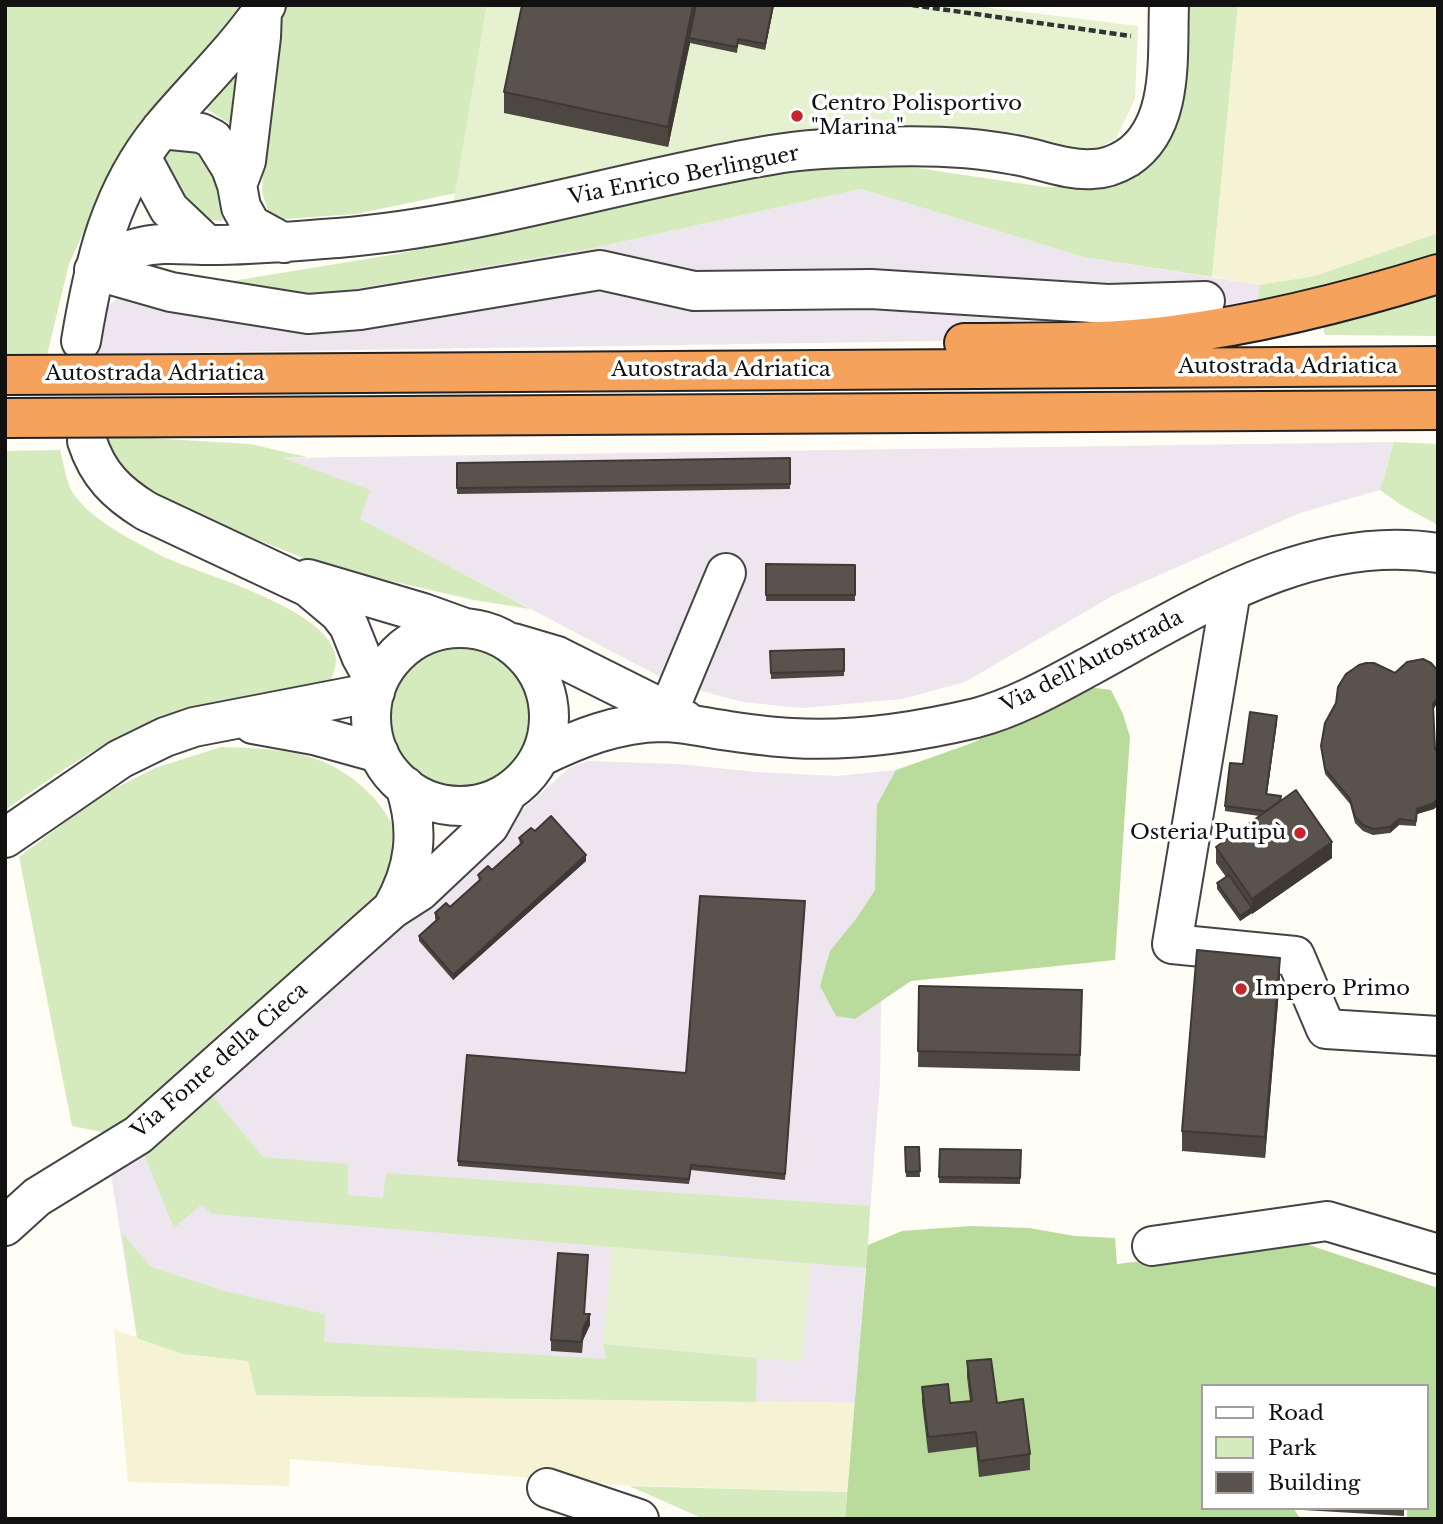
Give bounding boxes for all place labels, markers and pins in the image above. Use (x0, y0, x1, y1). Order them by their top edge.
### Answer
place label: Centro Polisportivo "Marina" (811, 91, 1022, 141)
marker: Centro Polisportivo "Marina" (789, 108, 805, 124)
place label: Osteria Putipù (1130, 820, 1286, 846)
marker: Osteria Putipù (1292, 825, 1308, 841)
place label: Impero Primo (1255, 976, 1410, 1002)
marker: Impero Primo (1233, 981, 1249, 997)

